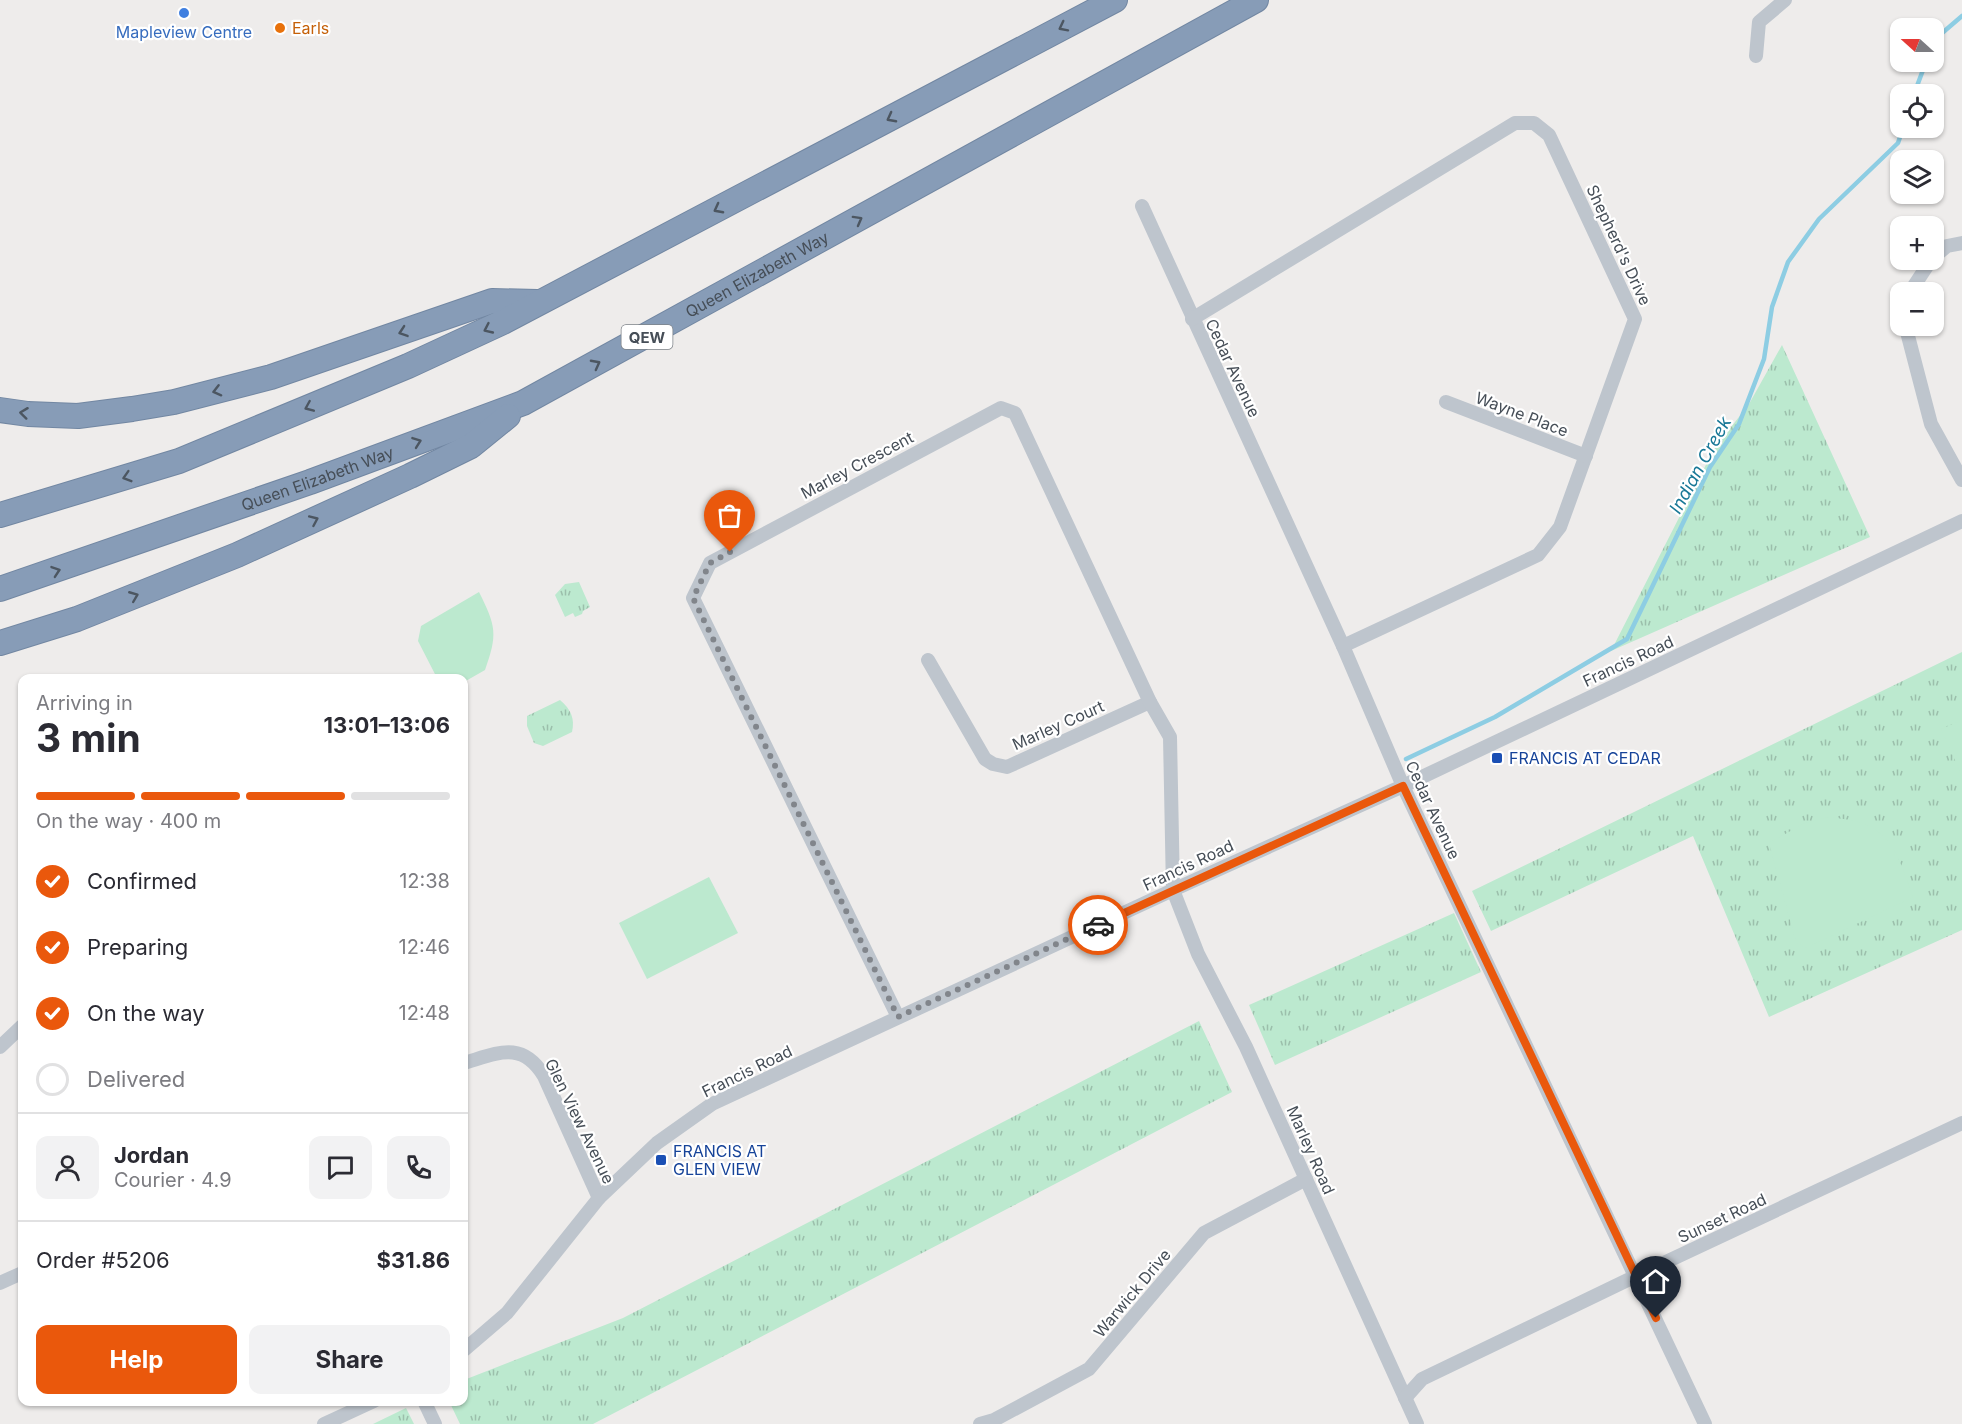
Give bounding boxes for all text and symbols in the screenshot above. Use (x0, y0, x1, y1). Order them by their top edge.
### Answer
marker: Mapleview Centre (177, 6, 191, 20)
place label: Earls (292, 18, 329, 38)
north arrow (1890, 18, 1944, 72)
map controls (1890, 18, 1944, 336)
one-way arrow (1059, 20, 1070, 31)
marker: Earls (273, 21, 287, 35)
place label: Mapleview Centre (116, 22, 252, 42)
button: locate (1890, 84, 1944, 138)
one-way arrow (887, 111, 897, 122)
button: layers (1890, 150, 1944, 204)
street label: Shepherd's Drive (1582, 182, 1656, 308)
one-way arrow (714, 201, 725, 213)
one-way arrow (852, 216, 863, 227)
button: + (1890, 216, 1944, 270)
street label: Queen Elizabeth Way (682, 227, 832, 322)
button: − (1890, 282, 1944, 336)
street label: Cedar Avenue (1201, 315, 1265, 421)
one-way arrow (483, 321, 494, 333)
one-way arrow (398, 324, 409, 337)
road number: QEW (622, 325, 672, 349)
one-way arrow (589, 360, 600, 372)
one-way arrow (212, 383, 222, 396)
street label: Wayne Place (1473, 387, 1571, 441)
one-way arrow (304, 400, 315, 412)
one-way arrow (20, 407, 29, 420)
water label: Indian Creek (1665, 412, 1736, 517)
street label: Marley Crescent (797, 427, 917, 503)
one-way arrow (411, 437, 422, 450)
street label: Queen Elizabeth Way (238, 442, 396, 515)
one-way arrow (122, 470, 133, 482)
pin (704, 490, 755, 552)
icon: bag (713, 499, 746, 532)
one-way arrow (308, 515, 319, 527)
one-way arrow (50, 566, 61, 579)
one-way arrow (128, 591, 139, 603)
street label: Francis Road (1579, 631, 1677, 691)
text: Arriving in (36, 691, 133, 715)
street label: Marley Court (1009, 696, 1107, 754)
text: 13:01–13:06 (323, 712, 450, 738)
text: 3 min (36, 714, 141, 761)
place label: FRANCIS AT CEDAR (1509, 748, 1661, 768)
marker: FRANCIS AT CEDAR (1490, 751, 1504, 765)
street label: Cedar Avenue (1401, 757, 1465, 863)
text: On the way · 400 m (36, 809, 221, 833)
street label: Francis Road (1139, 835, 1237, 895)
icon: check (36, 865, 69, 898)
text: Confirmed (87, 868, 197, 894)
text: 12:38 (399, 869, 450, 893)
courier (1068, 895, 1128, 955)
icon: car (1082, 909, 1115, 942)
icon: check (36, 931, 69, 964)
text: Preparing (87, 934, 188, 960)
text: 12:46 (399, 935, 450, 959)
icon: check (36, 997, 69, 1030)
text: On the way (87, 1000, 205, 1026)
text: 12:48 (399, 1001, 450, 1025)
street label: Francis Road (699, 1041, 795, 1101)
street label: Glen View Avenue (541, 1055, 619, 1187)
text: Delivered (87, 1066, 185, 1092)
street label: Marley Road (1283, 1103, 1339, 1197)
button: person (36, 1136, 99, 1199)
button: chat (309, 1136, 372, 1199)
button: phone (387, 1136, 450, 1199)
place label: FRANCIS AT GLEN VIEW (673, 1141, 767, 1179)
text: Jordan (114, 1142, 189, 1168)
marker: FRANCIS AT GLEN VIEW (654, 1153, 668, 1167)
text: Courier · 4.9 (114, 1168, 232, 1192)
street label: Sunset Road (1675, 1189, 1769, 1247)
street label: Warwick Drive (1089, 1245, 1175, 1341)
text: Order #5206 (36, 1247, 170, 1273)
text: $31.86 (377, 1247, 450, 1273)
pin (1630, 1256, 1681, 1318)
icon: home (1639, 1265, 1672, 1298)
button: Help (36, 1325, 237, 1394)
button: Share (249, 1325, 450, 1394)

